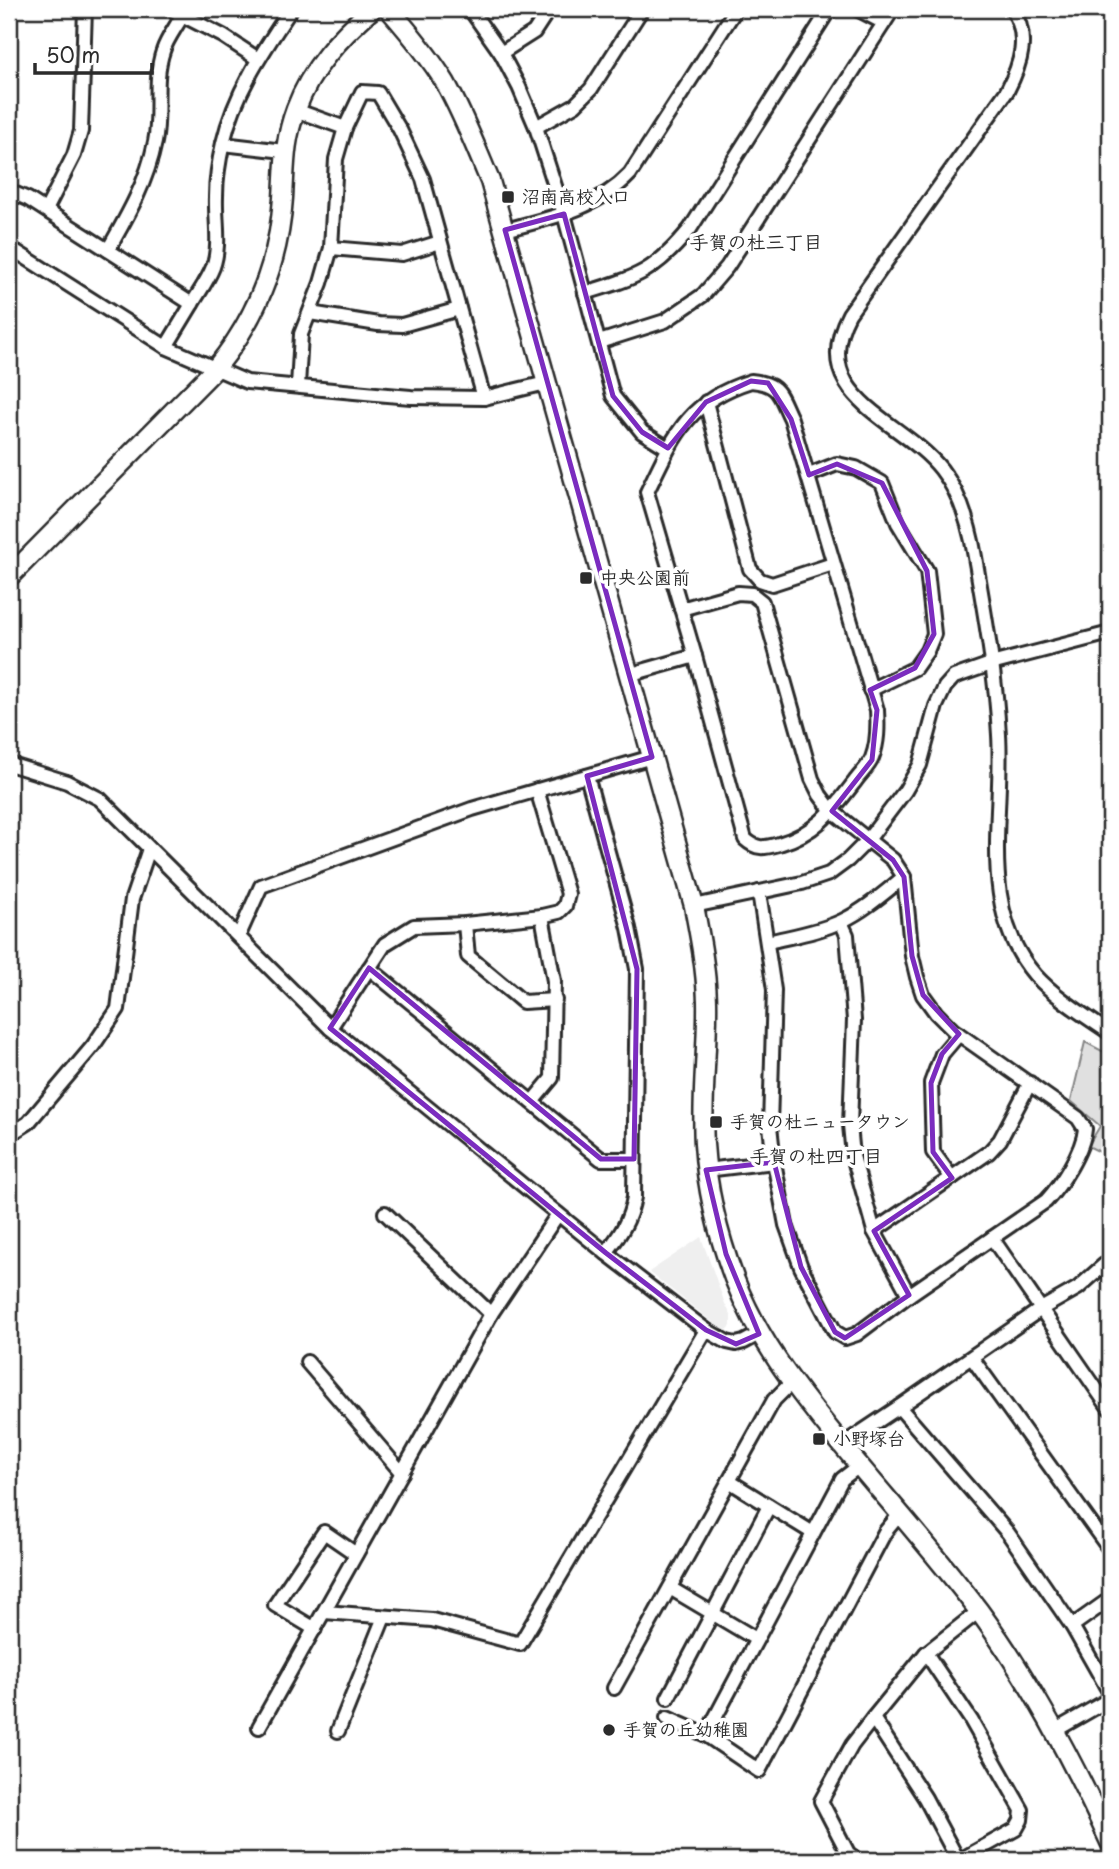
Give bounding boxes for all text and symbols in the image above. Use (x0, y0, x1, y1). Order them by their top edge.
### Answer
scale bar (35, 32, 152, 76)
text: 50 m (46, 38, 100, 70)
place label: 沼南高校入口 (522, 182, 630, 209)
marker: 沼南高校入口 (500, 189, 516, 205)
district label: 手賀の杜三丁目 (689, 227, 823, 255)
place label: 中央公園前 (600, 563, 690, 590)
marker: 中央公園前 (578, 570, 594, 586)
place label: 手賀の杜ニュータウン (730, 1107, 910, 1134)
marker: 手賀の杜ニュータウン (708, 1114, 724, 1130)
district label: 手賀の杜四丁目 (749, 1141, 883, 1169)
place label: 小野塚台 (833, 1424, 905, 1451)
marker: 小野塚台 (811, 1431, 827, 1447)
place label: 手賀の丘幼稚園 (623, 1715, 749, 1742)
marker: 手賀の丘幼稚園 (601, 1722, 617, 1738)

